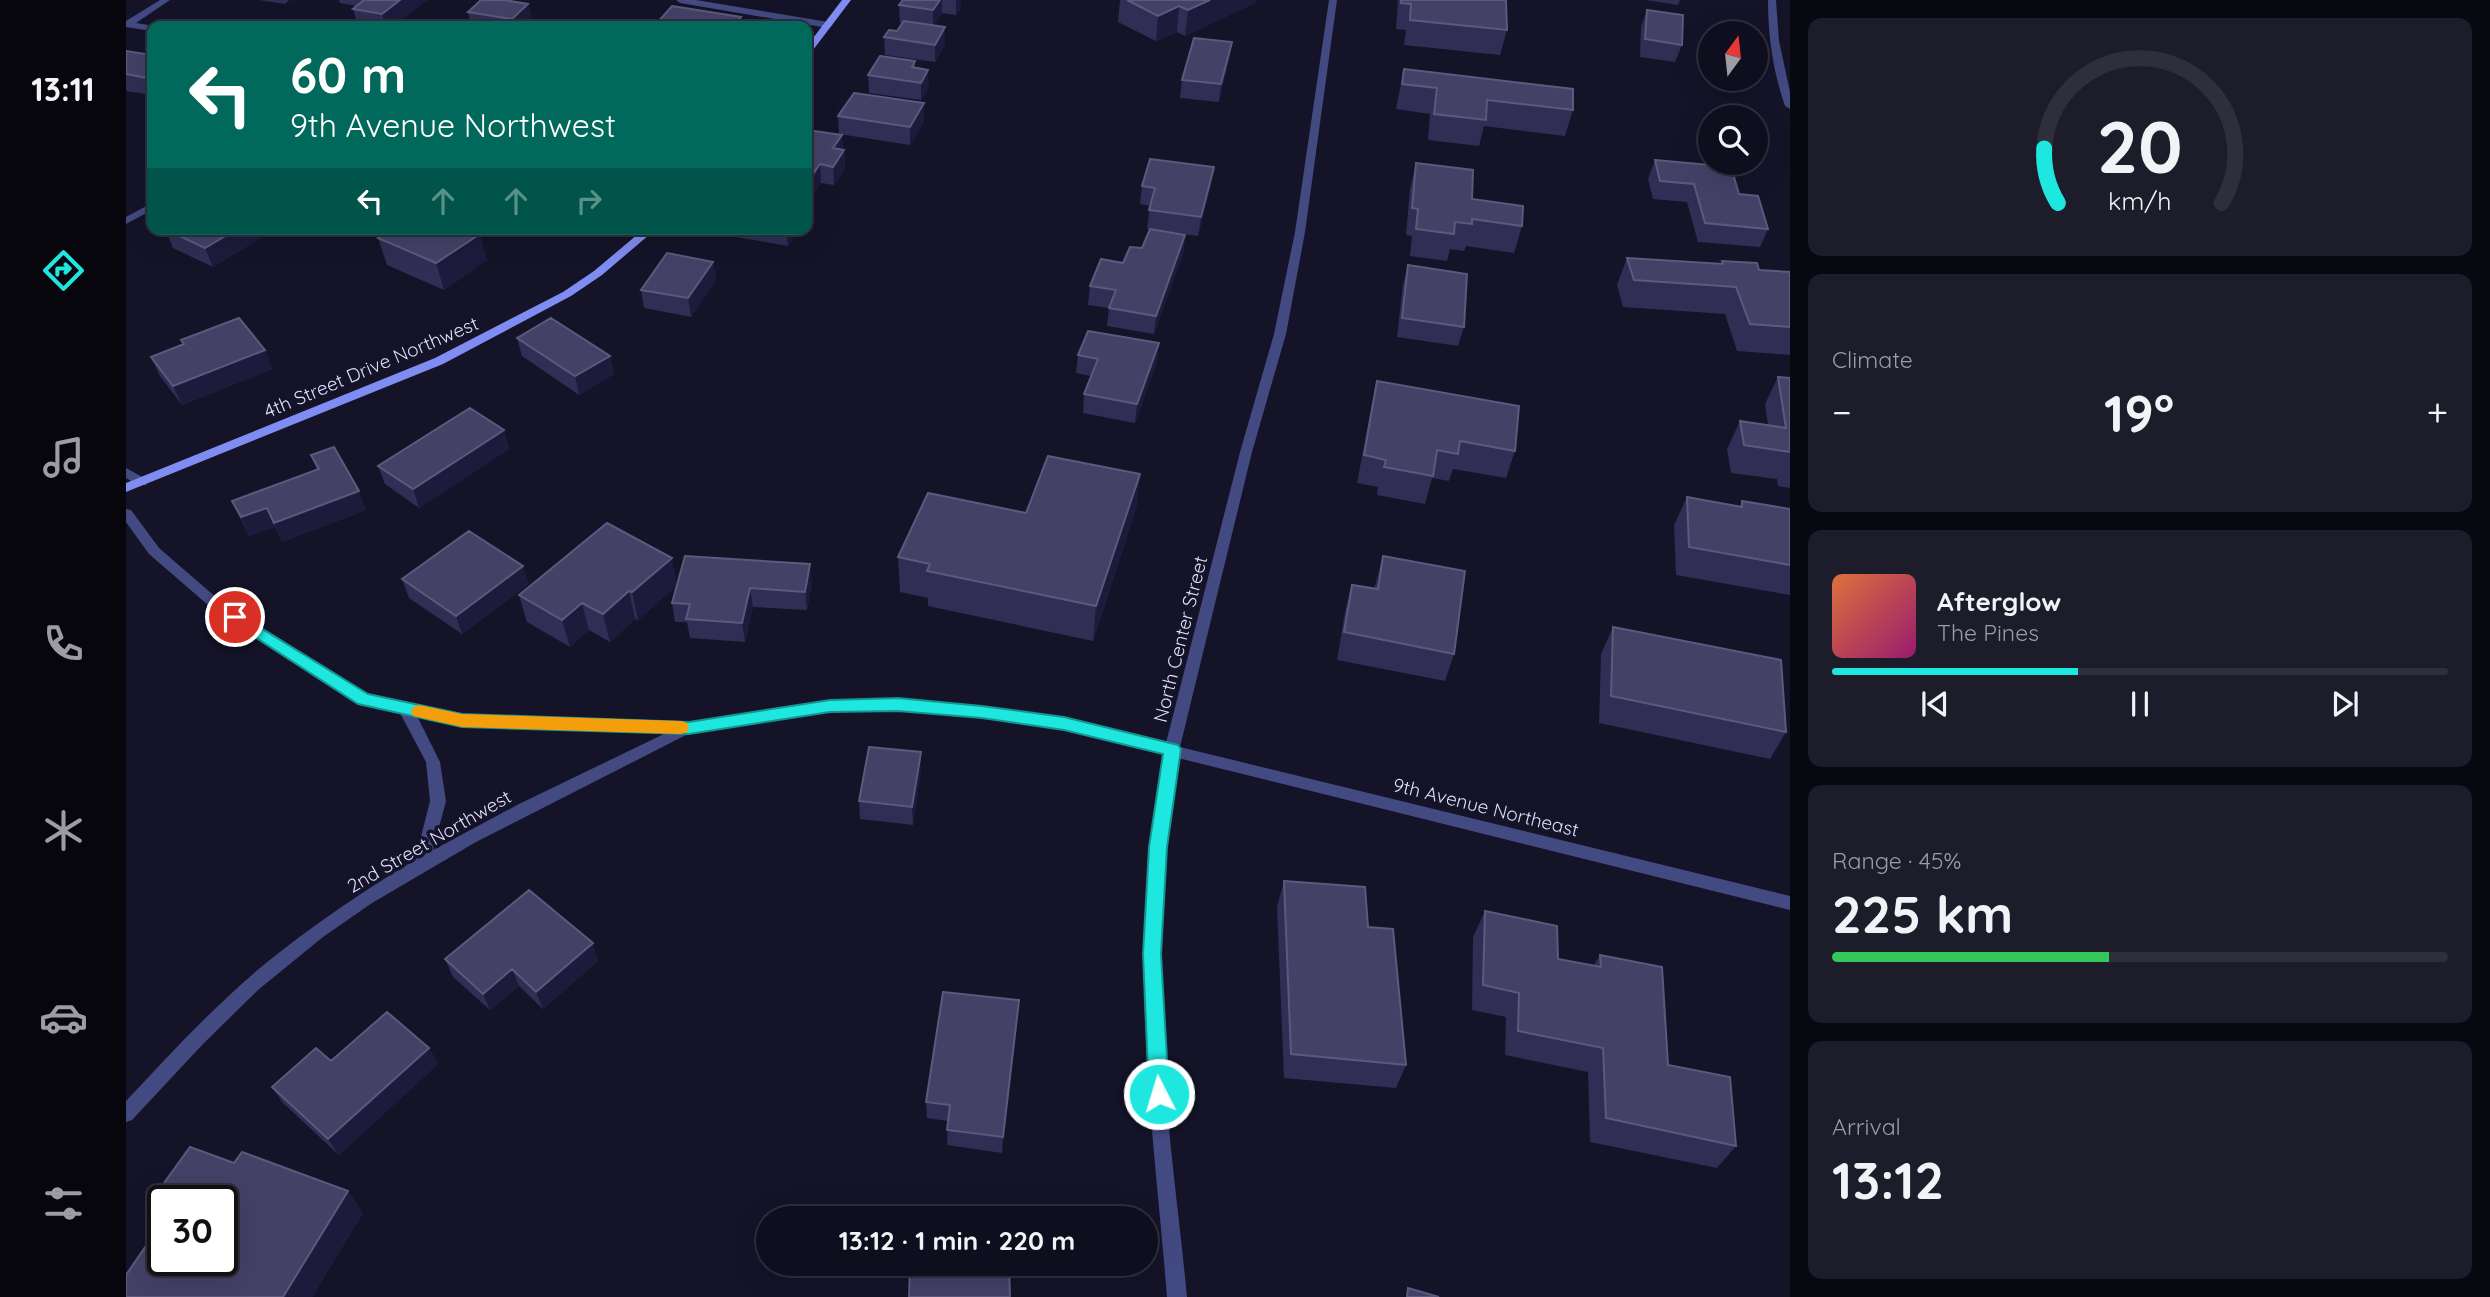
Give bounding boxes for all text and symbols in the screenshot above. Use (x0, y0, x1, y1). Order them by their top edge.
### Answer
north arrow (1698, 21, 1768, 91)
map controls (1698, 21, 1768, 175)
text: 60 m (290, 44, 406, 105)
icon: left (175, 49, 266, 140)
text: 13:11 (31, 69, 95, 109)
text: 20 (2097, 100, 2183, 191)
text: 9th Avenue Northwest (290, 105, 616, 145)
button: search (1698, 105, 1768, 175)
icon: left (351, 182, 389, 220)
icon: ahead (424, 182, 462, 220)
icon: ahead (497, 182, 535, 220)
icon: right (570, 182, 608, 220)
text: km/h (2108, 185, 2172, 216)
icon: directions (39, 246, 88, 295)
street label: 4th Street Drive Northwest (260, 311, 482, 423)
text: Climate (1832, 345, 1913, 374)
text: 19° (2104, 380, 2174, 445)
text: − (1832, 388, 1852, 436)
text: + (2427, 388, 2448, 436)
icon: music (39, 433, 88, 482)
street label: North Center Street (1148, 553, 1212, 725)
text: Afterglow (1937, 585, 2061, 618)
pin (205, 587, 265, 647)
icon: arrive (216, 598, 254, 636)
text: The Pines (1937, 618, 2039, 647)
icon: phone (39, 619, 88, 668)
icon: previous (1916, 685, 1954, 723)
icon: pause (2121, 685, 2159, 723)
icon: next (2326, 685, 2364, 723)
street label: 9th Avenue Northeast (1391, 772, 1581, 842)
street label: 2nd Street Northwest (343, 784, 515, 898)
icon: climate (39, 806, 88, 855)
text: Range · 45% (1832, 846, 1961, 875)
text: 225 km (1832, 881, 2013, 946)
icon: car (39, 993, 88, 1042)
position arrow (1122, 1057, 1196, 1131)
text: Arrival (1832, 1112, 1901, 1141)
text: 13:12 (1832, 1147, 1944, 1212)
icon: filters (39, 1179, 88, 1228)
speed limit sign: 30 (147, 1185, 238, 1276)
text: 13:12 · 1 min · 220 m (839, 1224, 1075, 1257)

